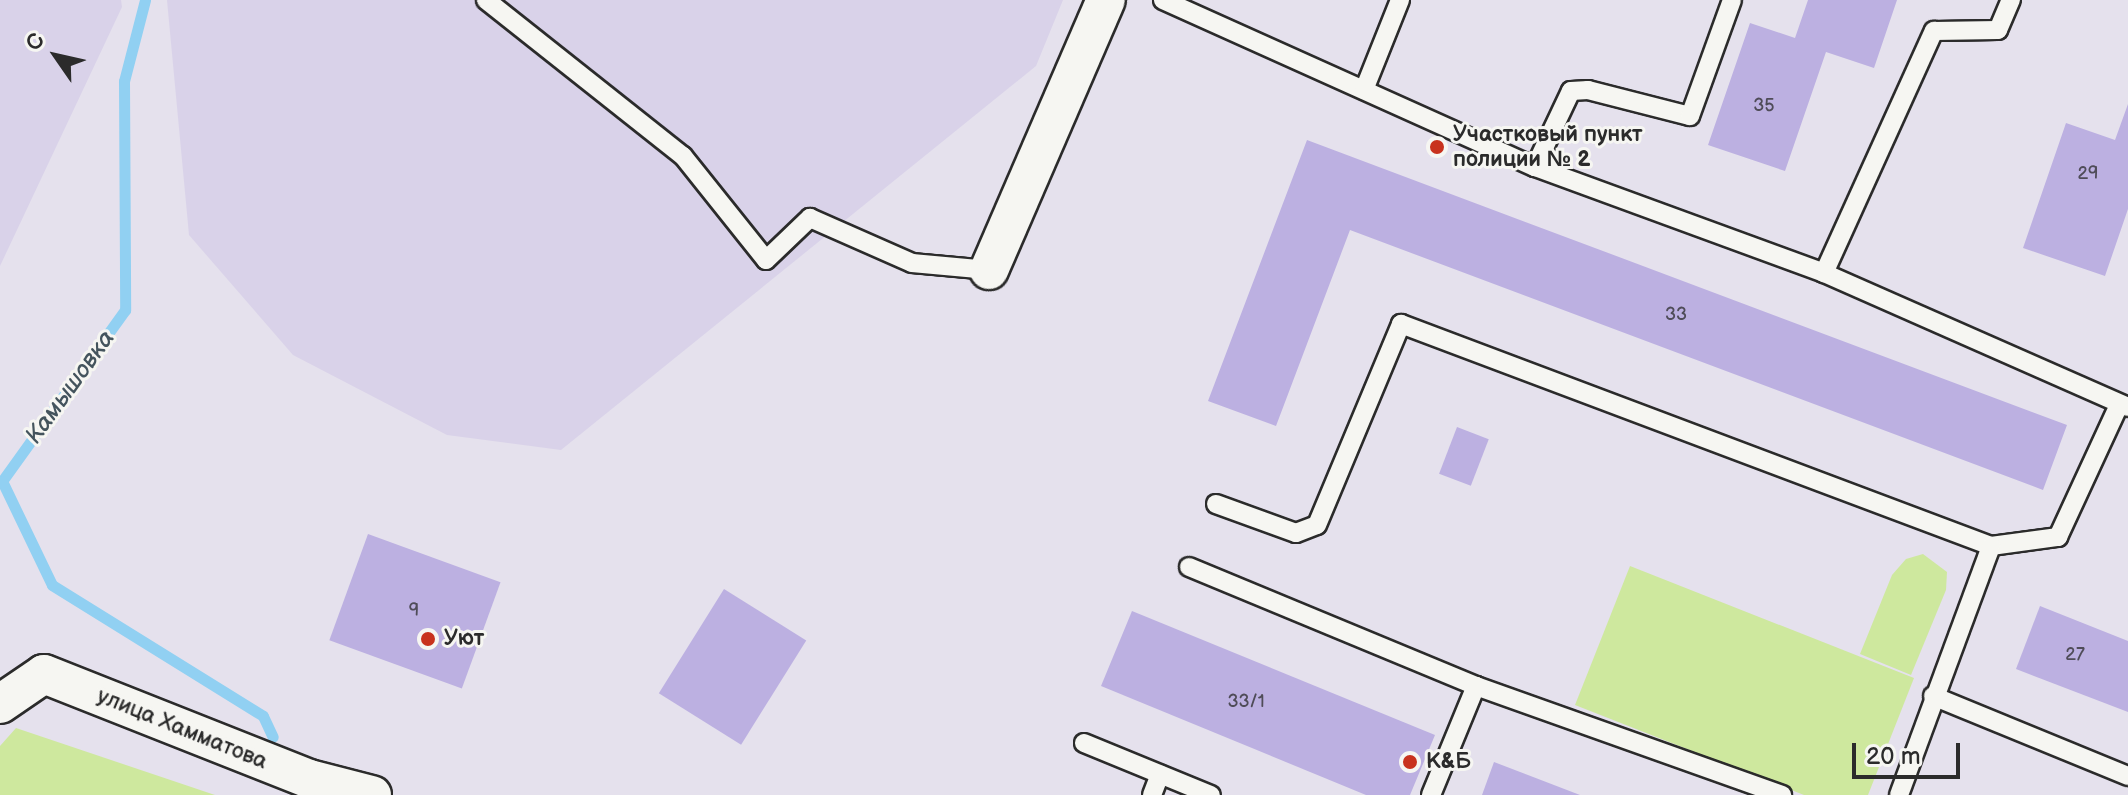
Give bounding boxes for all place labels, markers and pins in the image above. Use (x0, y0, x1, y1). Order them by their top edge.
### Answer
place label: Участковый пункт полиции № 2 (1453, 121, 1643, 172)
marker: Участковый пункт полиции № 2 (1428, 138, 1446, 156)
place label: Уют (444, 626, 484, 652)
marker: Уют (419, 630, 437, 648)
place label: К&Б (1426, 749, 1471, 775)
marker: К&Б (1401, 753, 1419, 771)

